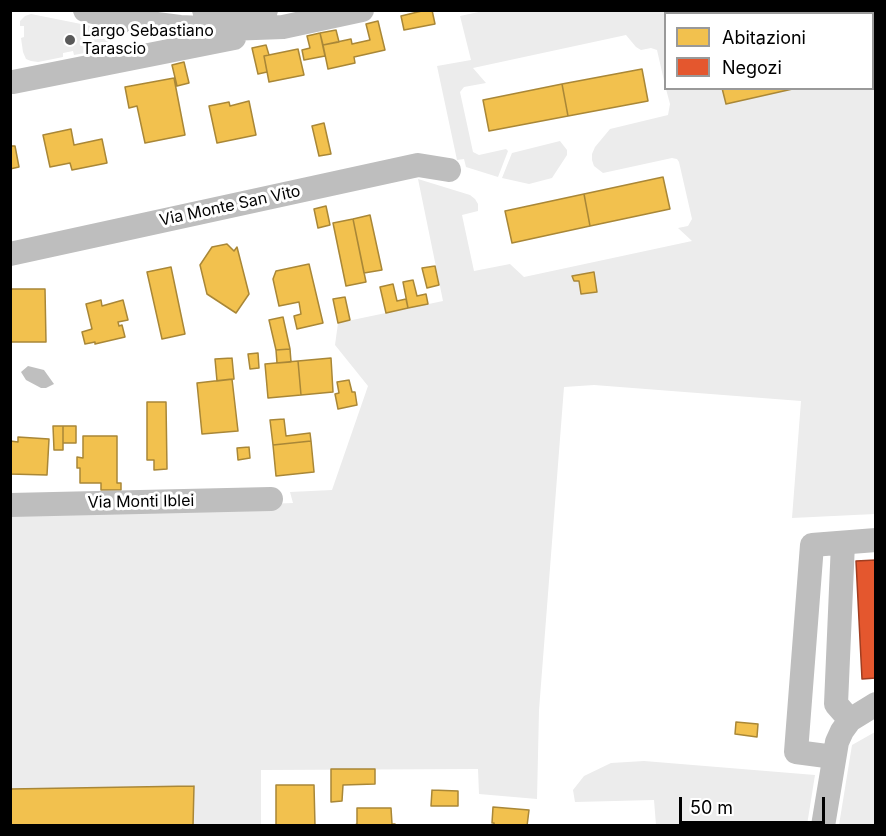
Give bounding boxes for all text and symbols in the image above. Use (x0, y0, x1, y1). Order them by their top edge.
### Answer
legend (664, 12, 874, 90)
place label: Largo Sebastiano Tarascio (82, 21, 214, 59)
text: Abitazioni (722, 27, 806, 48)
marker: Largo Sebastiano Tarascio (63, 33, 77, 47)
text: Negozi (722, 57, 782, 78)
street label: Via Monte San Vito (158, 182, 302, 230)
street label: Via Monti Iblei (88, 491, 194, 513)
scale bar (682, 785, 828, 823)
text: 50 m (690, 797, 733, 818)

